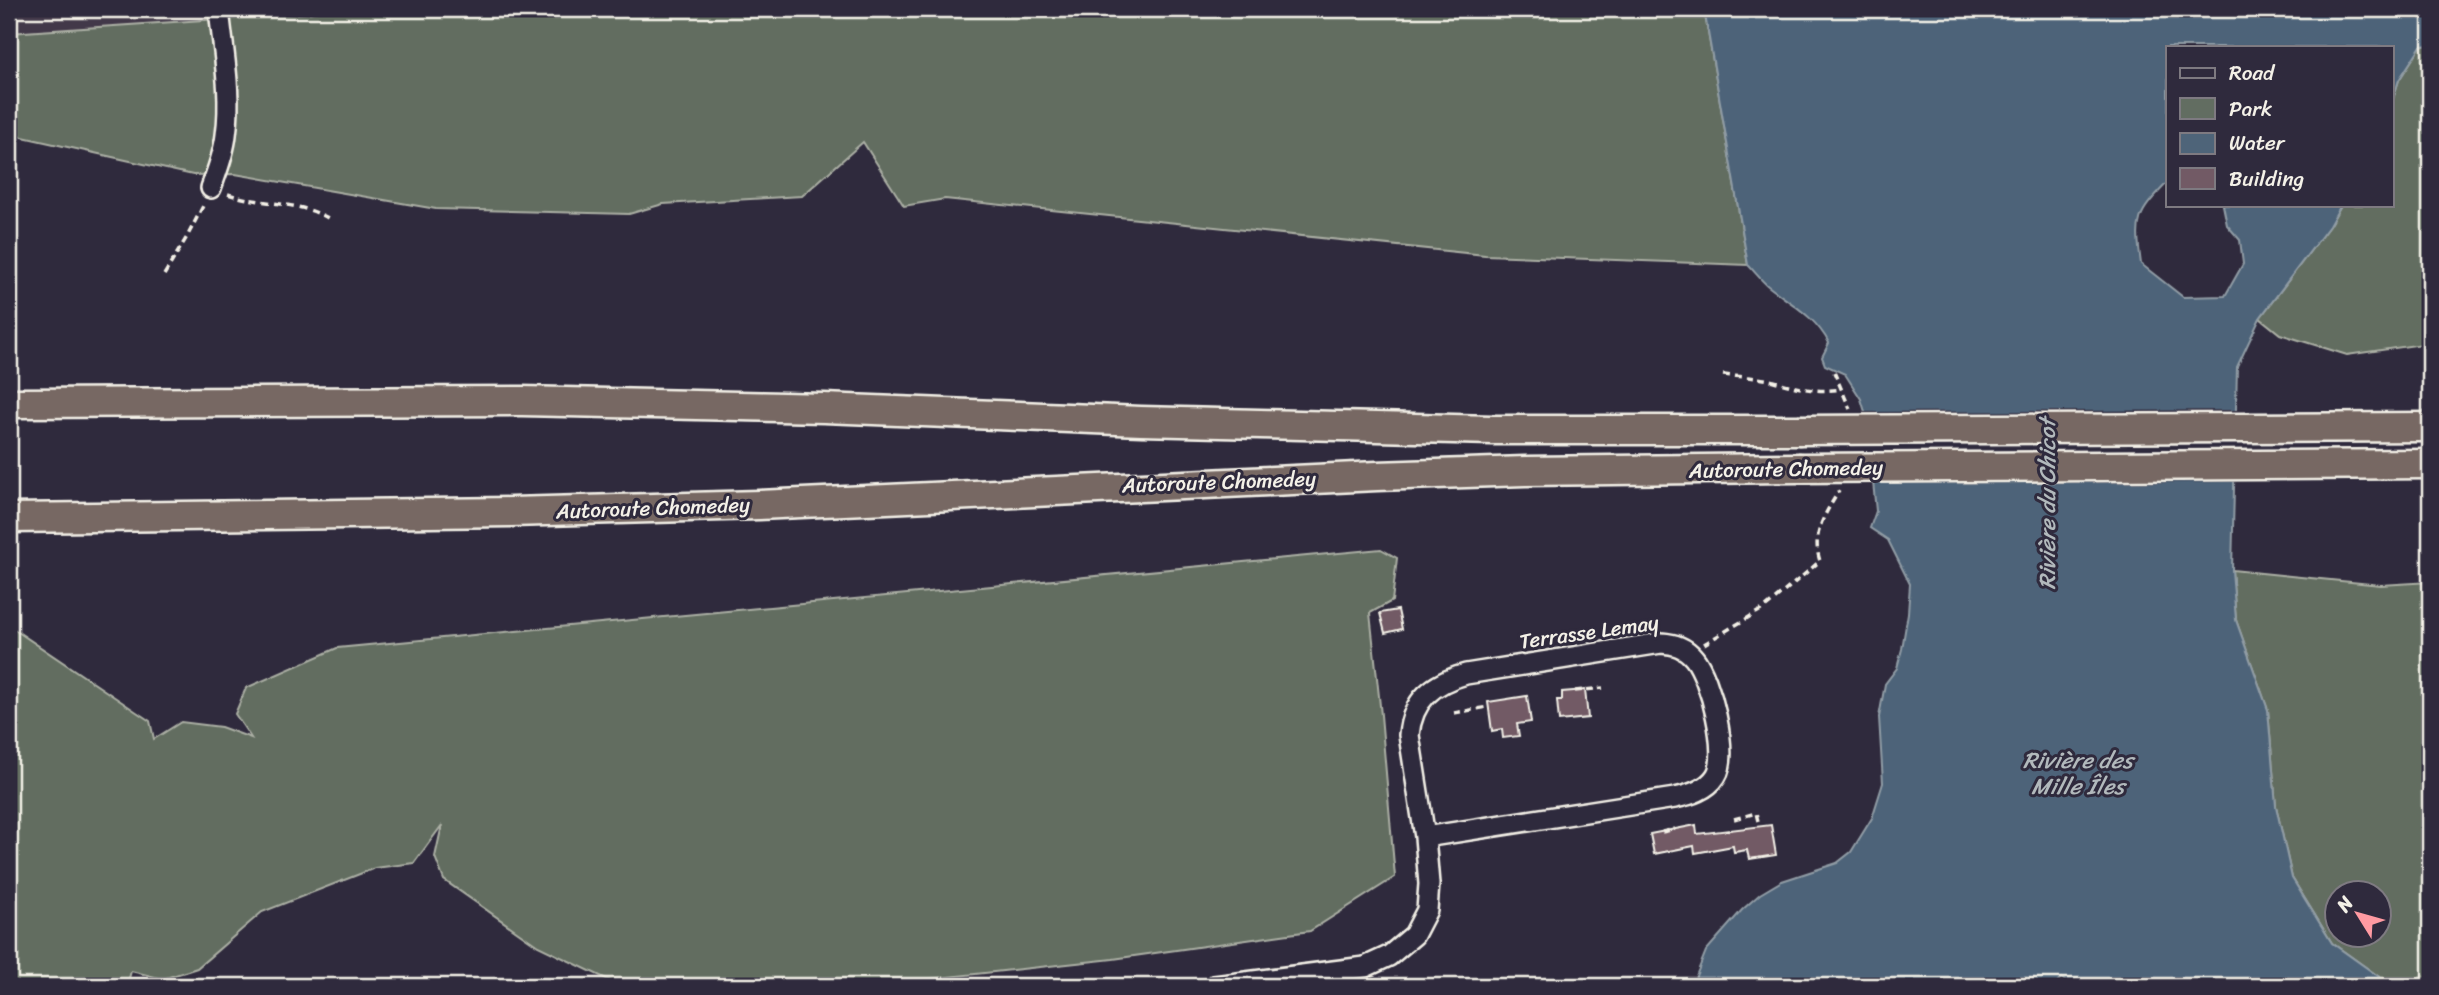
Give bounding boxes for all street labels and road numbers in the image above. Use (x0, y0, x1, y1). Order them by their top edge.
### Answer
street label: Autoroute Chomedey (1688, 448, 1883, 490)
street label: Autoroute Chomedey (1120, 460, 1317, 504)
street label: Autoroute Chomedey (554, 486, 751, 530)
street label: Terrasse Lemay (1517, 603, 1661, 661)

